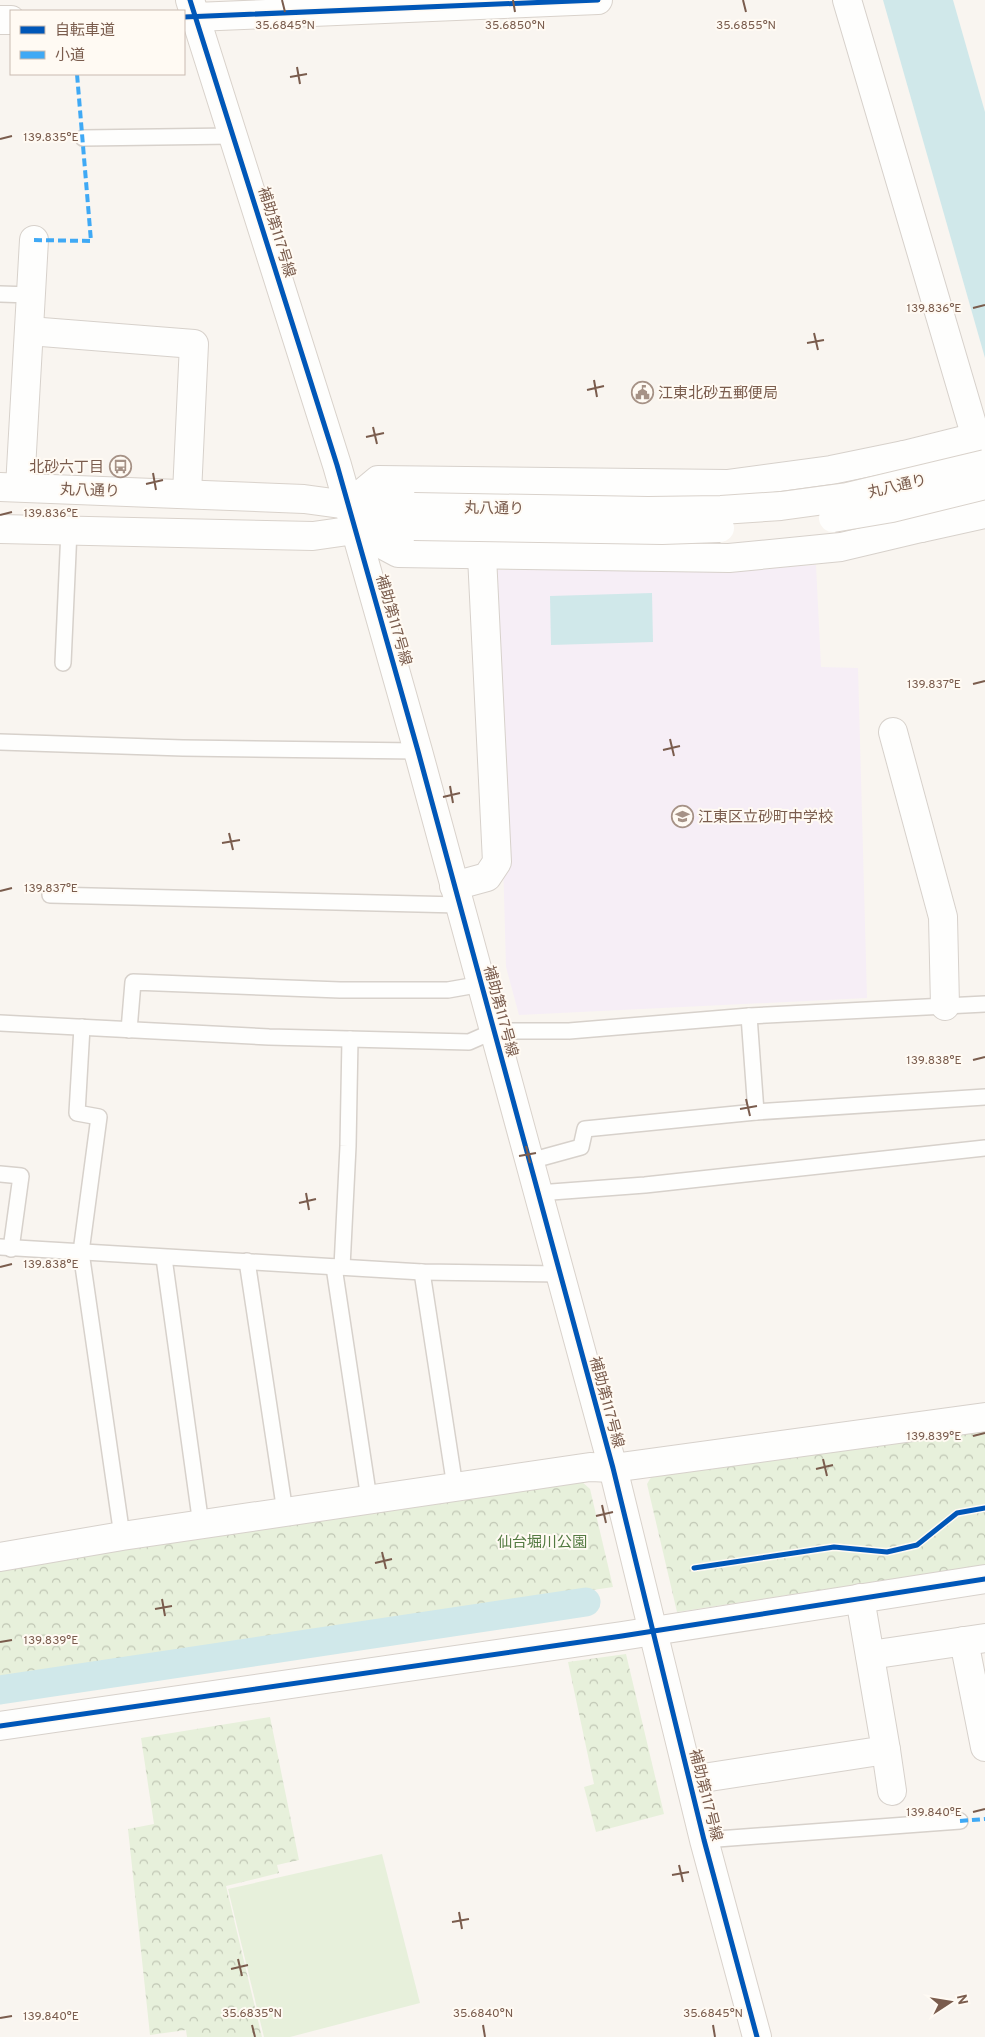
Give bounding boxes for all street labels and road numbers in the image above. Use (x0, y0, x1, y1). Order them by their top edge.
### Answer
street label: 補助第117号線 (253, 185, 298, 280)
street label: 丸八通り (866, 471, 929, 503)
street label: 丸八通り (60, 481, 120, 502)
street label: 丸八通り (464, 499, 524, 520)
street label: 補助第117号線 (370, 573, 415, 668)
street label: 補助第117号線 (478, 964, 521, 1059)
street label: 補助第117号線 (584, 1355, 627, 1450)
street label: 補助第117号線 (684, 1747, 725, 1843)

